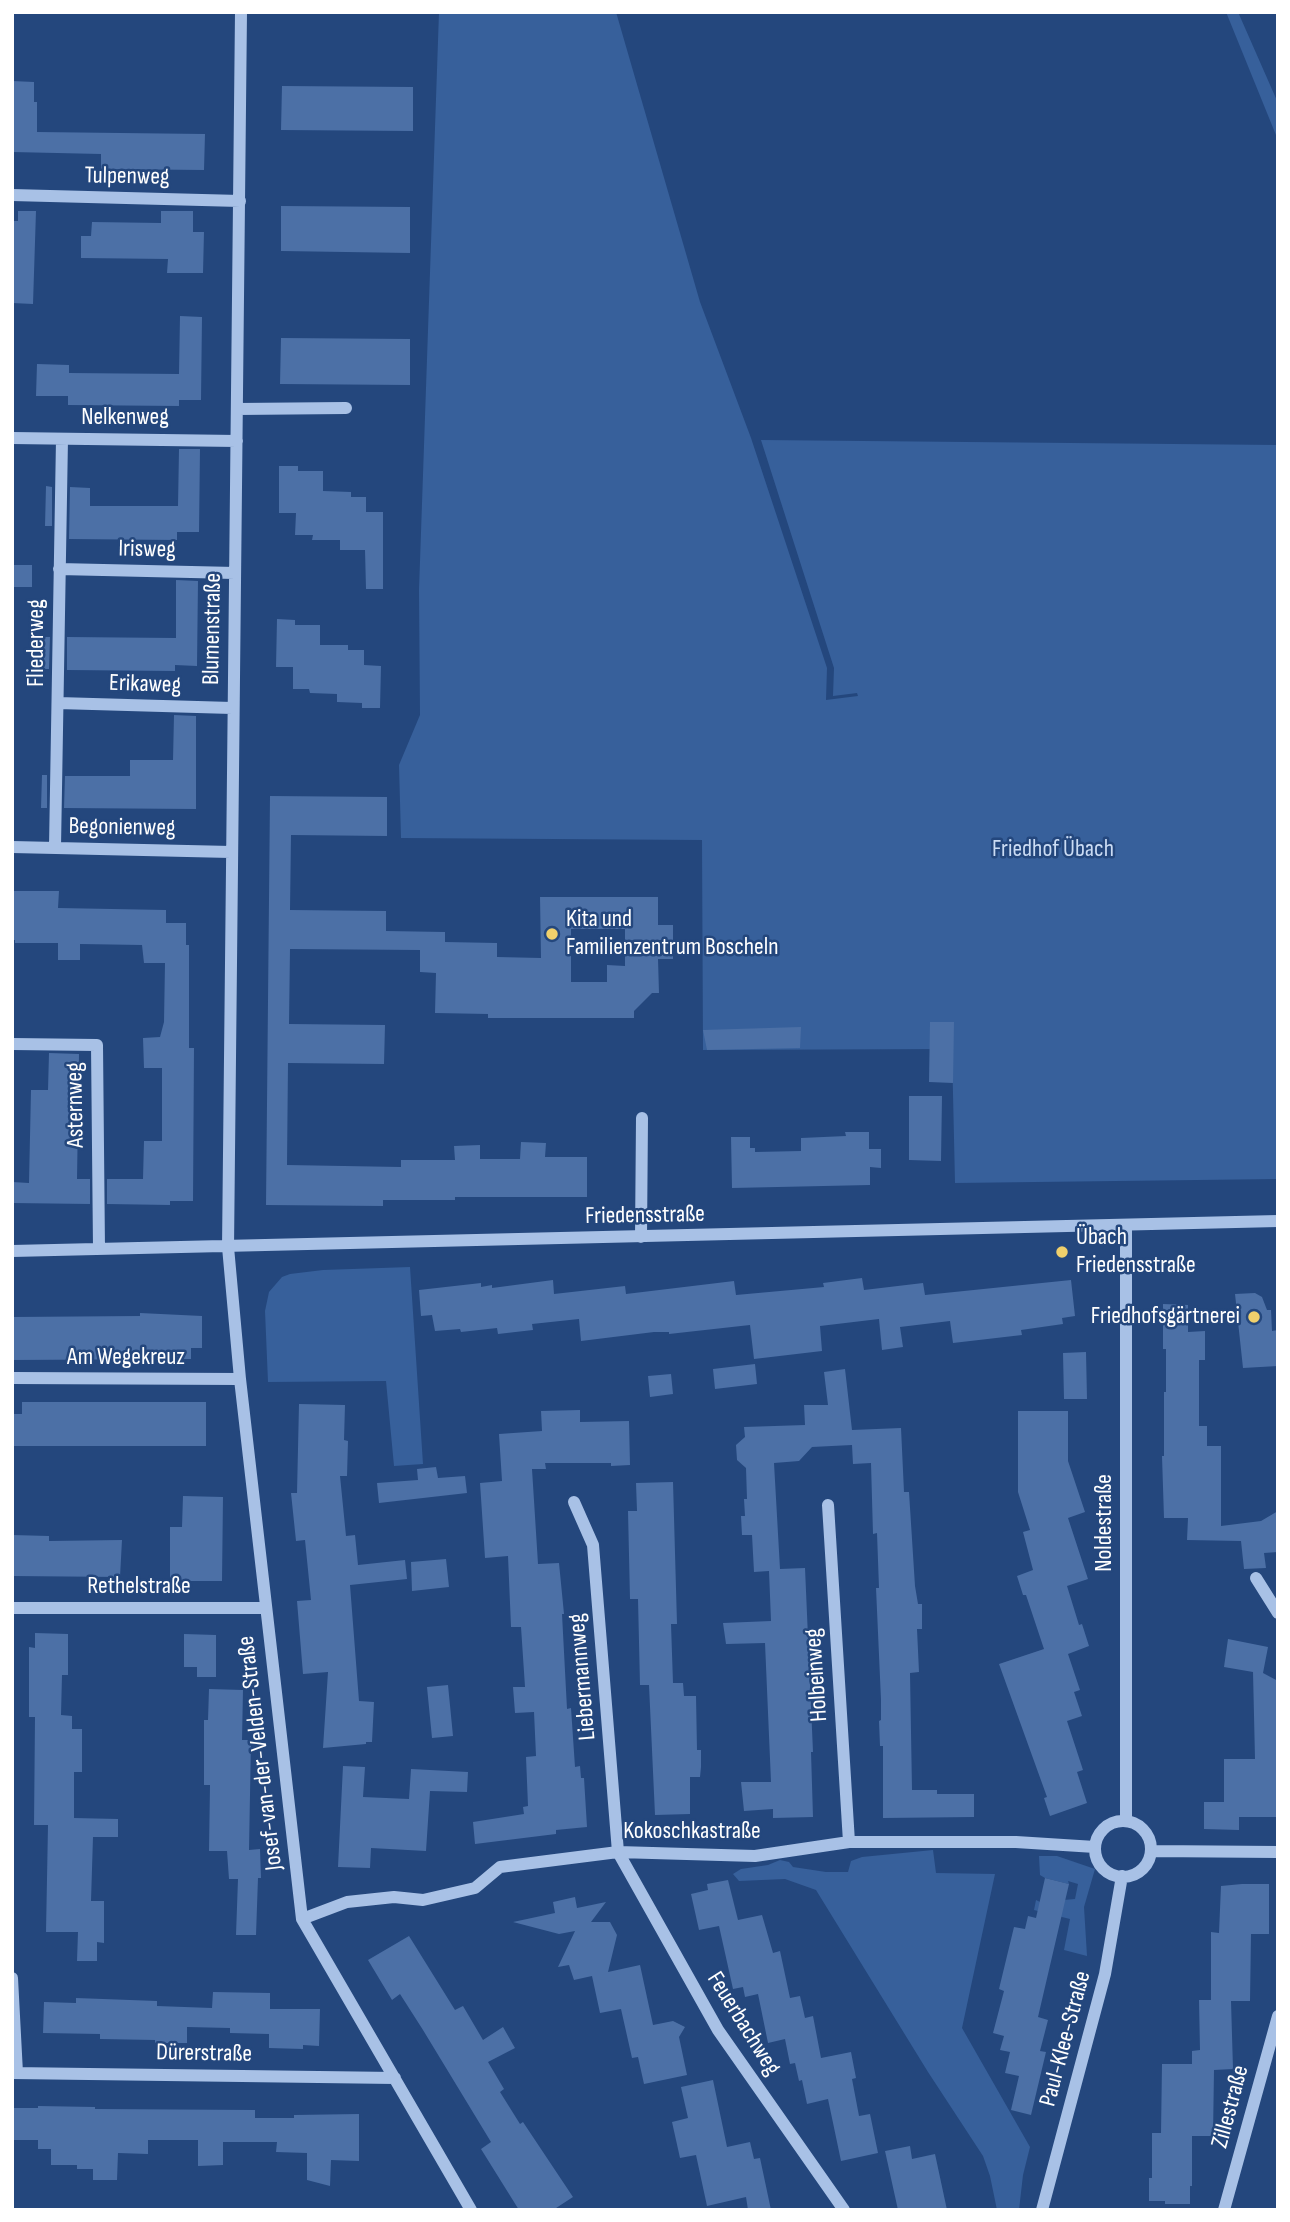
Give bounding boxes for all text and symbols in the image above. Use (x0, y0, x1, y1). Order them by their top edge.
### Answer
street label: Tulpenweg (84, 162, 170, 192)
street label: Nelkenweg (81, 404, 169, 432)
street label: Irisweg (118, 535, 176, 565)
street label: Blumenstraße (198, 573, 228, 685)
street label: Fliederweg (23, 599, 51, 687)
street label: Erikaweg (108, 669, 182, 701)
street label: Begonienweg (68, 813, 176, 843)
park label: Friedhof Übach (992, 836, 1114, 864)
place label: Kita und Familienzentrum Boscheln (566, 906, 778, 962)
marker: Kita und Familienzentrum Boscheln (544, 926, 560, 942)
street label: Asternweg (61, 1062, 91, 1148)
street label: Friedensstraße (585, 1201, 705, 1231)
place label: Übach Friedensstraße (1076, 1224, 1196, 1280)
marker: Übach Friedensstraße (1054, 1244, 1070, 1260)
place label: Friedhofsgärtnerei (1091, 1303, 1240, 1331)
marker: Friedhofsgärtnerei (1246, 1309, 1262, 1325)
street label: Am Wegekreuz (67, 1344, 185, 1372)
street label: Noldestraße (1091, 1474, 1119, 1572)
street label: Rethelstraße (87, 1573, 191, 1601)
street label: Liebermannweg (563, 1612, 603, 1742)
street label: Holbeinweg (799, 1627, 835, 1723)
street label: Josef-van-der-Velden-Straße (232, 1634, 290, 1872)
street label: Kokoschkastraße (623, 1818, 761, 1846)
street label: Feuerbachweg (700, 1967, 786, 2081)
street label: Paul-Klee-Straße (1034, 1968, 1098, 2110)
street label: Dürerstraße (156, 2039, 252, 2069)
street label: Zillestraße (1206, 2063, 1256, 2151)

